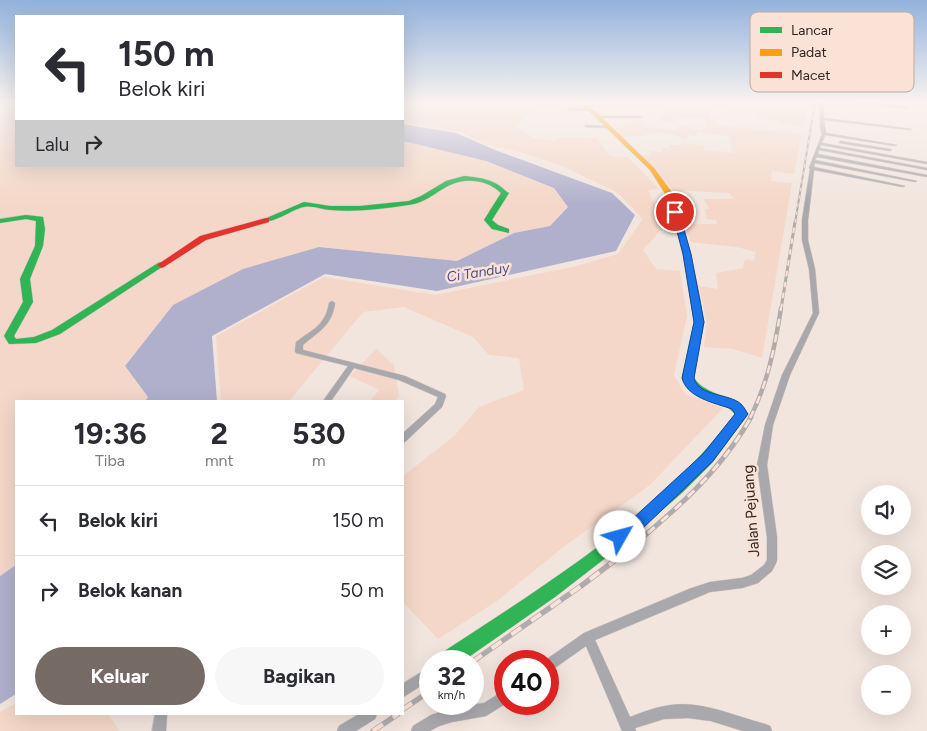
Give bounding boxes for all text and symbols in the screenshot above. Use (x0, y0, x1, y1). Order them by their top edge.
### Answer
legend (750, 12, 914, 92)
text: Lancar (791, 22, 833, 39)
text: 150 m (118, 33, 215, 75)
icon: left (35, 35, 100, 100)
text: Padat (791, 44, 827, 61)
text: Macet (791, 67, 831, 84)
text: Belok kiri (118, 75, 205, 102)
icon: right (79, 130, 107, 158)
text: Lalu (35, 133, 69, 156)
pin (654, 191, 696, 233)
icon: arrive (661, 198, 689, 226)
water label: Ci Tanduy (446, 259, 511, 286)
text: 19:36 (73, 415, 147, 452)
text: 2 (211, 415, 228, 452)
text: 530 (292, 415, 346, 452)
text: Tiba (95, 451, 125, 470)
text: mnt (205, 451, 234, 470)
text: m (312, 451, 326, 470)
street label: Jalan Pejuang (739, 464, 763, 558)
map controls (861, 485, 911, 715)
button: sound (861, 485, 911, 535)
icon: left (35, 507, 63, 535)
text: Belok kiri (78, 509, 158, 532)
text: 150 m (332, 509, 384, 532)
position arrow (593, 510, 645, 562)
button: layers (861, 545, 911, 595)
icon: right (35, 577, 63, 605)
text: Belok kanan (78, 579, 182, 602)
text: 50 m (340, 579, 384, 602)
button: + (861, 605, 911, 655)
button: Keluar (35, 647, 205, 705)
button: Bagikan (215, 647, 384, 705)
speed limit sign: 40 (494, 650, 559, 715)
text: 32 (437, 661, 466, 691)
button: − (861, 665, 911, 715)
text: km/h (438, 688, 465, 702)

